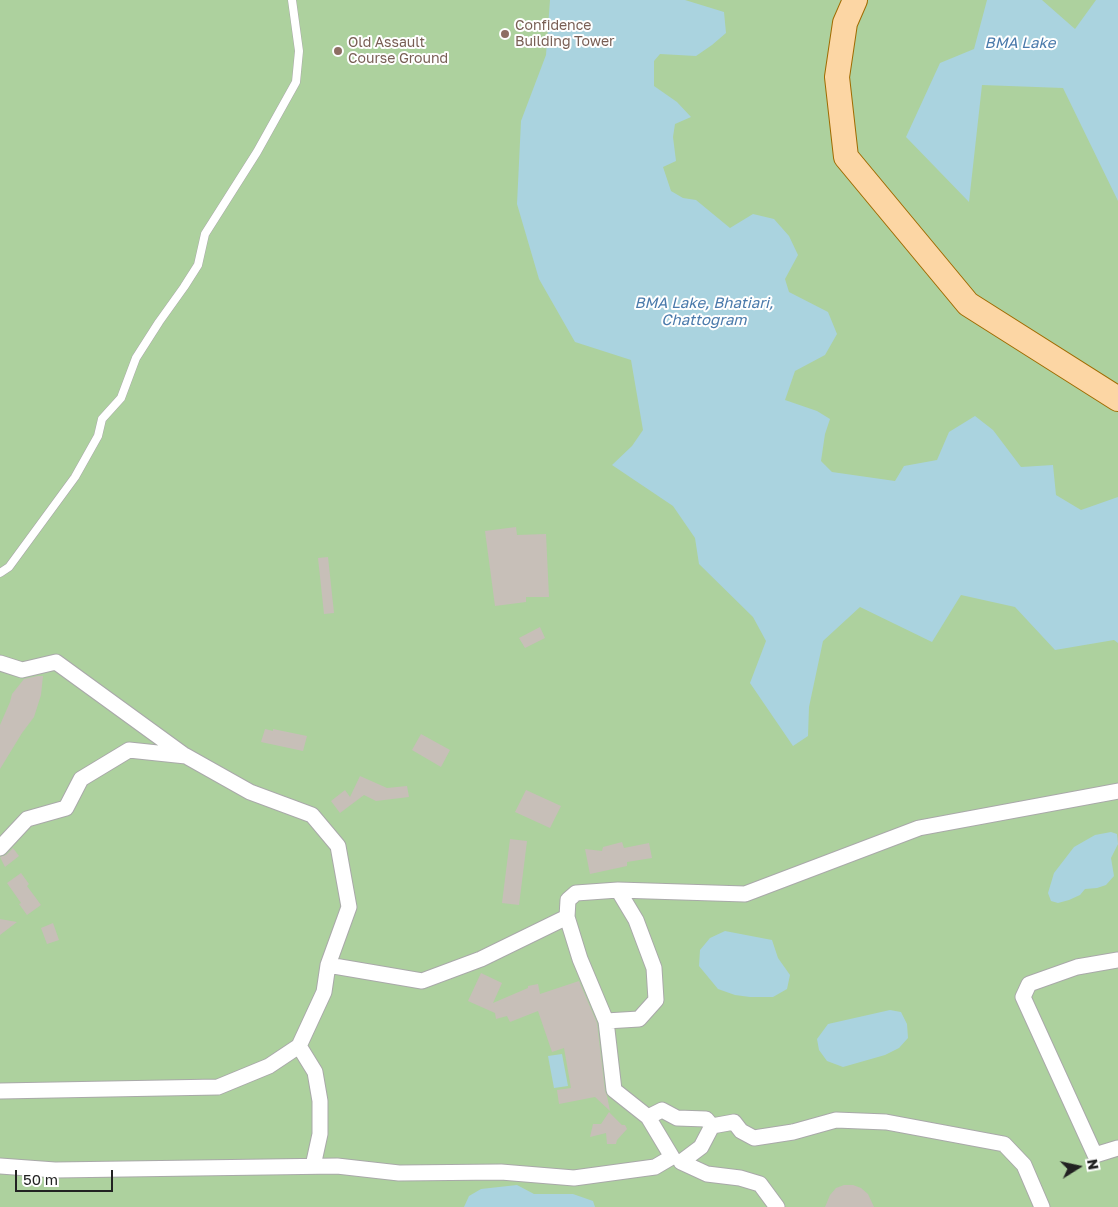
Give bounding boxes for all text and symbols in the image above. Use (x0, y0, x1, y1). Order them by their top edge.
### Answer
place label: Confidence Building Tower (515, 18, 614, 50)
marker: Confidence Building Tower (499, 28, 511, 40)
water label: BMA Lake (985, 34, 1055, 52)
place label: Old Assault Course Ground (348, 35, 448, 68)
marker: Old Assault Course Ground (332, 45, 344, 57)
water label: BMA Lake, Bhatiari, Chattogram (634, 294, 774, 329)
north arrow (1053, 1142, 1103, 1192)
text: N (1084, 1158, 1103, 1171)
scale bar (18, 1160, 115, 1192)
text: 50 m (23, 1170, 58, 1188)

